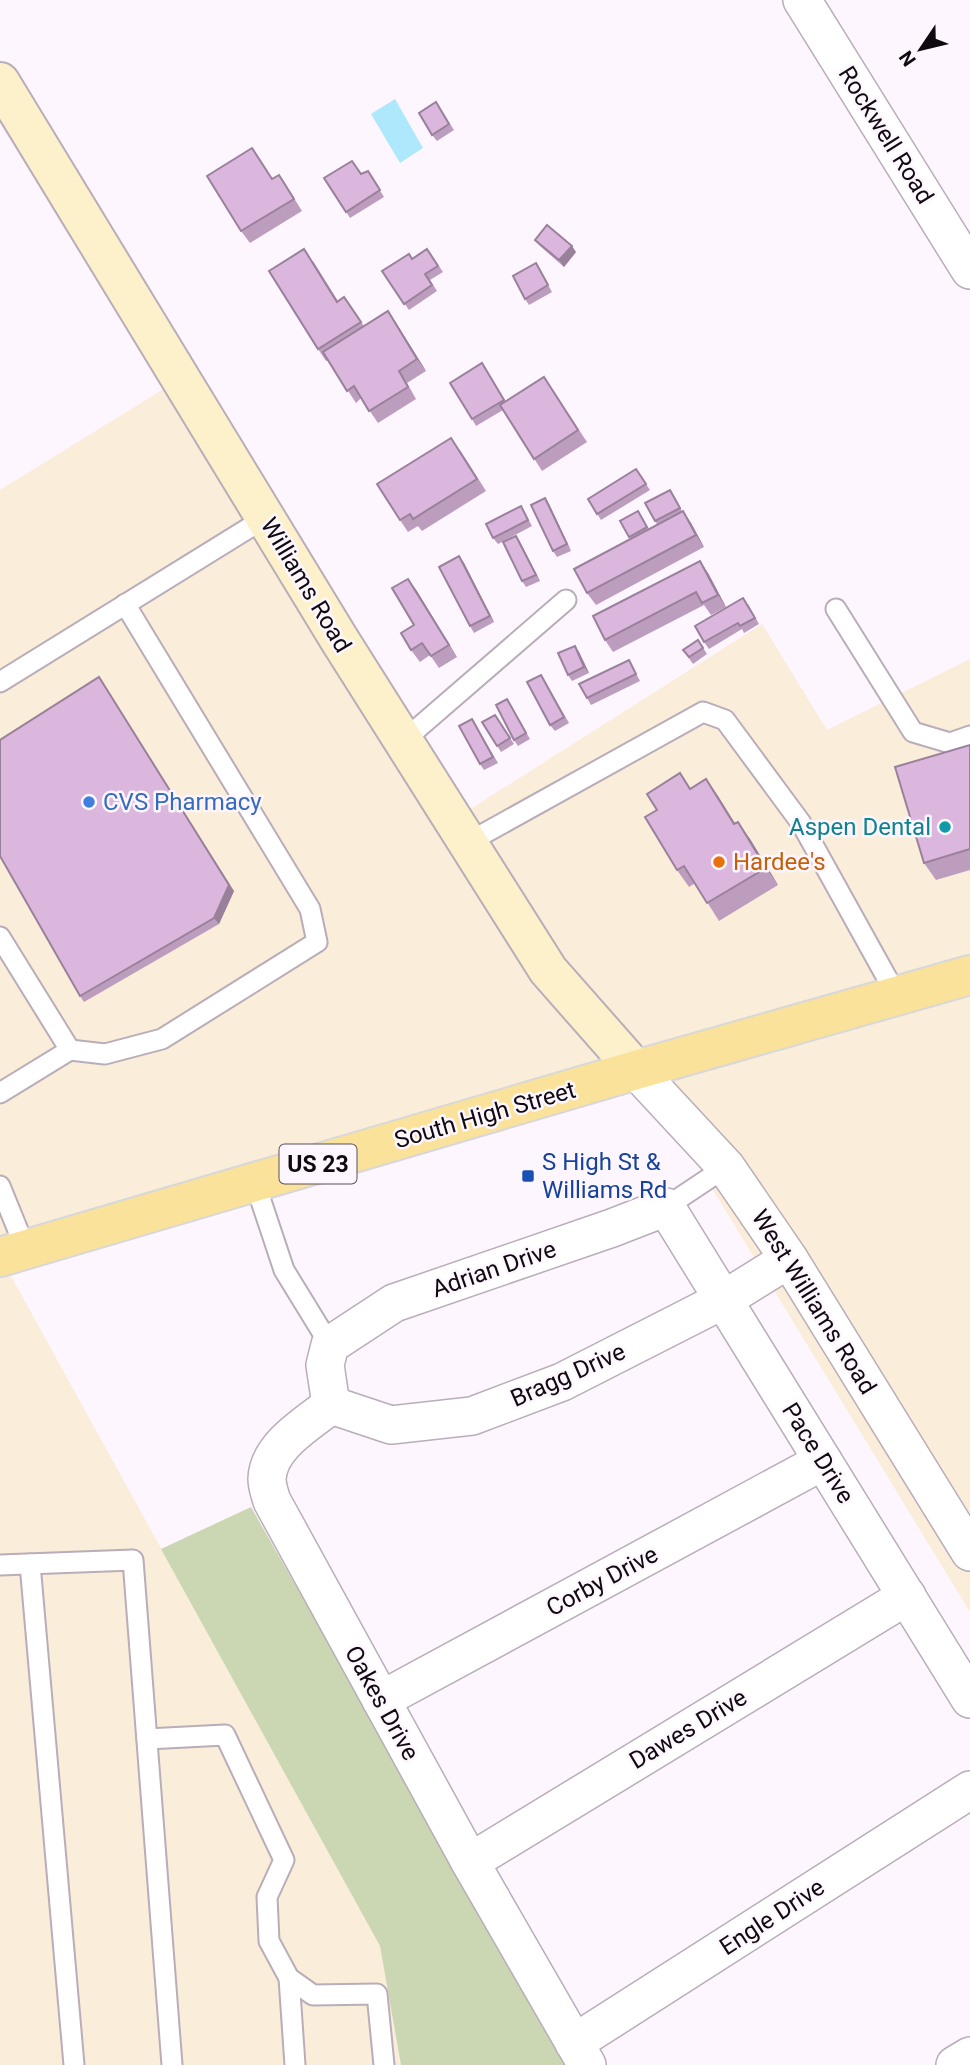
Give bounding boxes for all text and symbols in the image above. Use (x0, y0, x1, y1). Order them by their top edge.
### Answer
north arrow (886, 14, 956, 84)
text: N (894, 46, 921, 71)
street label: Rockwell Road (833, 61, 939, 209)
street label: Williams Road (255, 513, 357, 657)
place label: CVS Pharmacy (103, 788, 262, 816)
marker: CVS Pharmacy (81, 794, 97, 810)
place label: Aspen Dental (789, 813, 931, 841)
marker: Aspen Dental (937, 819, 953, 835)
place label: Hardee's (733, 848, 826, 876)
marker: Hardee's (711, 854, 727, 870)
street label: South High Street (391, 1076, 579, 1154)
road number: US 23 (280, 1144, 356, 1184)
place label: S High St & Williams Rd (542, 1148, 667, 1204)
marker: S High St & Williams Rd (520, 1168, 536, 1184)
street label: West Williams Road (746, 1205, 882, 1399)
street label: Adrian Drive (428, 1235, 560, 1303)
street label: Bragg Drive (506, 1337, 630, 1413)
street label: Pace Drive (776, 1398, 860, 1508)
street label: Corby Drive (542, 1540, 662, 1622)
street label: Oakes Drive (339, 1641, 425, 1765)
street label: Dawes Drive (624, 1683, 752, 1775)
street label: Engle Drive (715, 1873, 829, 1961)

